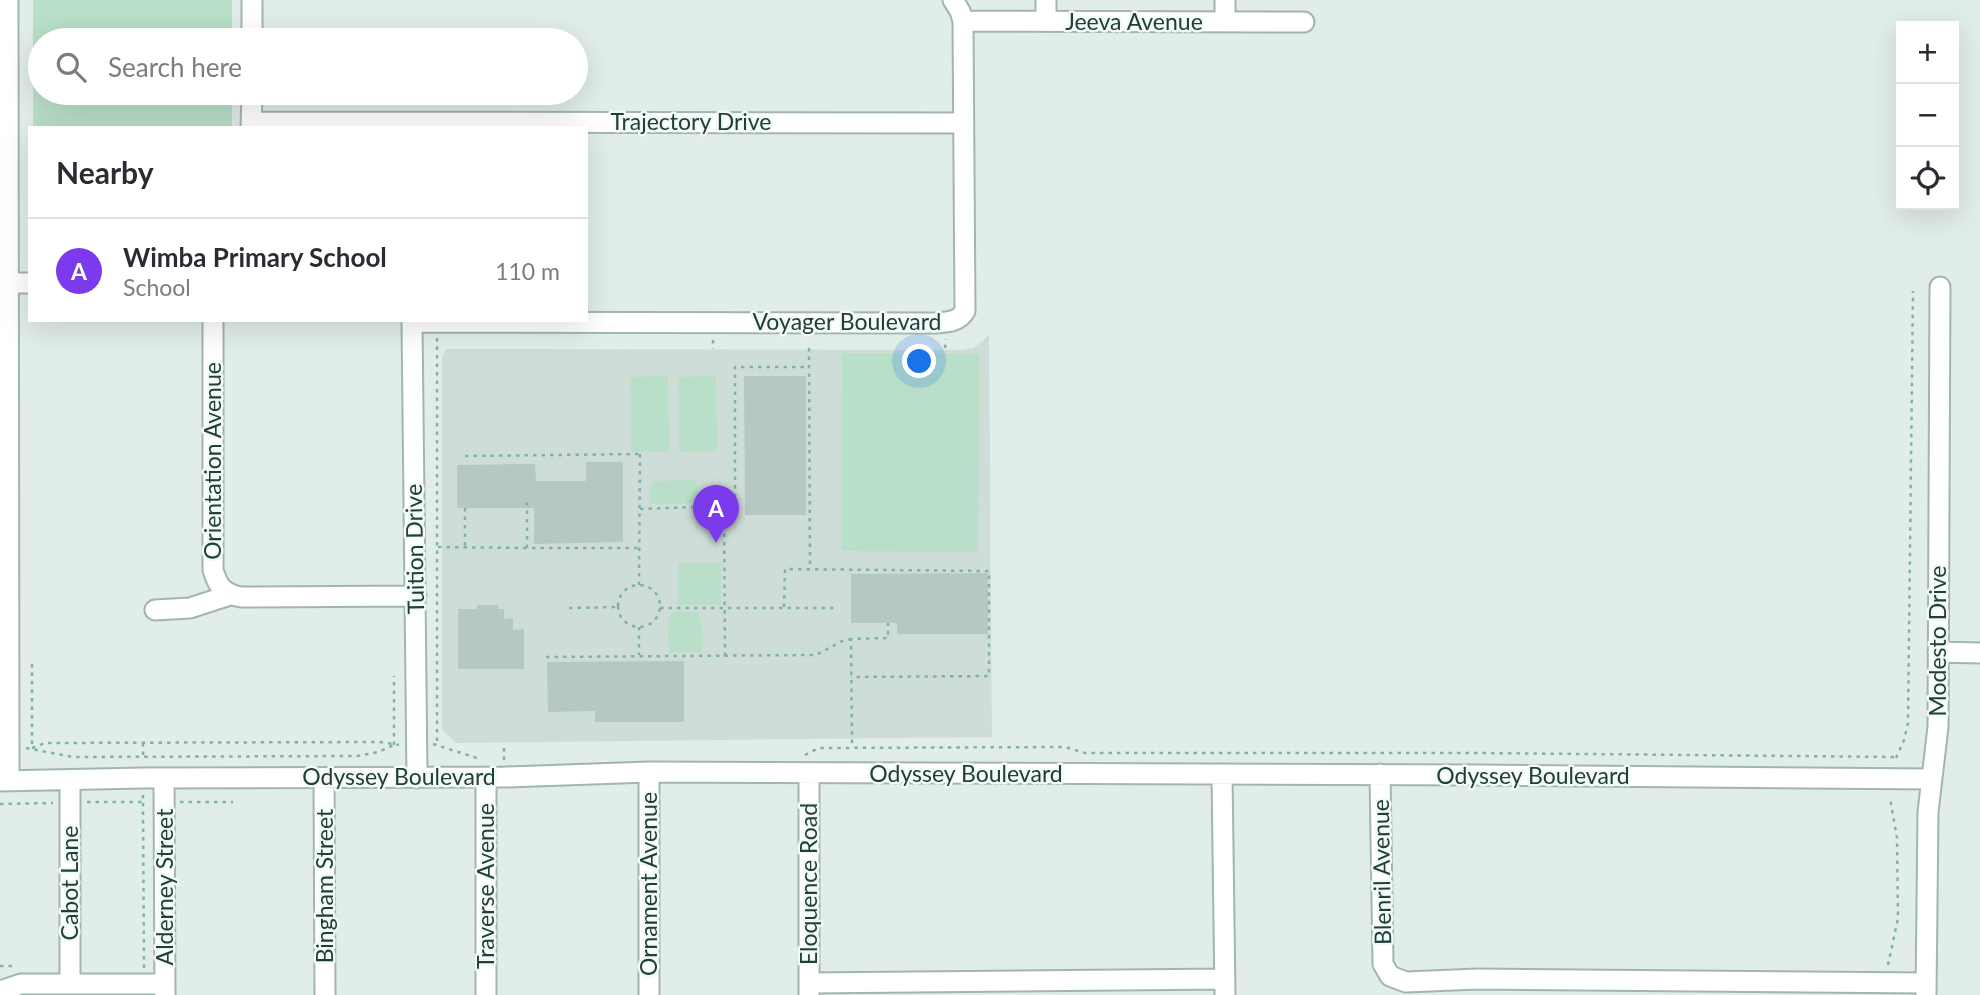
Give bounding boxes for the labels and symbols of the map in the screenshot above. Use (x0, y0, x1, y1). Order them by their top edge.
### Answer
street label: Jeeva Avenue (1065, 7, 1203, 35)
street label: Trajectory Drive (611, 107, 771, 135)
street label: Voyager Boulevard (752, 307, 942, 335)
your location (902, 344, 936, 378)
street label: Orientation Avenue (198, 362, 226, 560)
street label: Tuition Drive (399, 484, 429, 614)
pin: A (693, 485, 739, 543)
street label: Modesto Drive (1923, 566, 1951, 716)
street label: Odyssey Boulevard (869, 759, 1063, 787)
street label: Odyssey Boulevard (1436, 761, 1630, 789)
street label: Odyssey Boulevard (302, 762, 496, 790)
street label: Ornament Avenue (634, 792, 662, 976)
street label: Blenril Avenue (1366, 799, 1396, 945)
street label: Traverse Avenue (471, 803, 499, 969)
street label: Eloquence Road (794, 803, 822, 965)
street label: Alderney Street (150, 808, 178, 965)
street label: Bingham Street (310, 808, 338, 963)
street label: Cabot Lane (55, 826, 83, 940)

